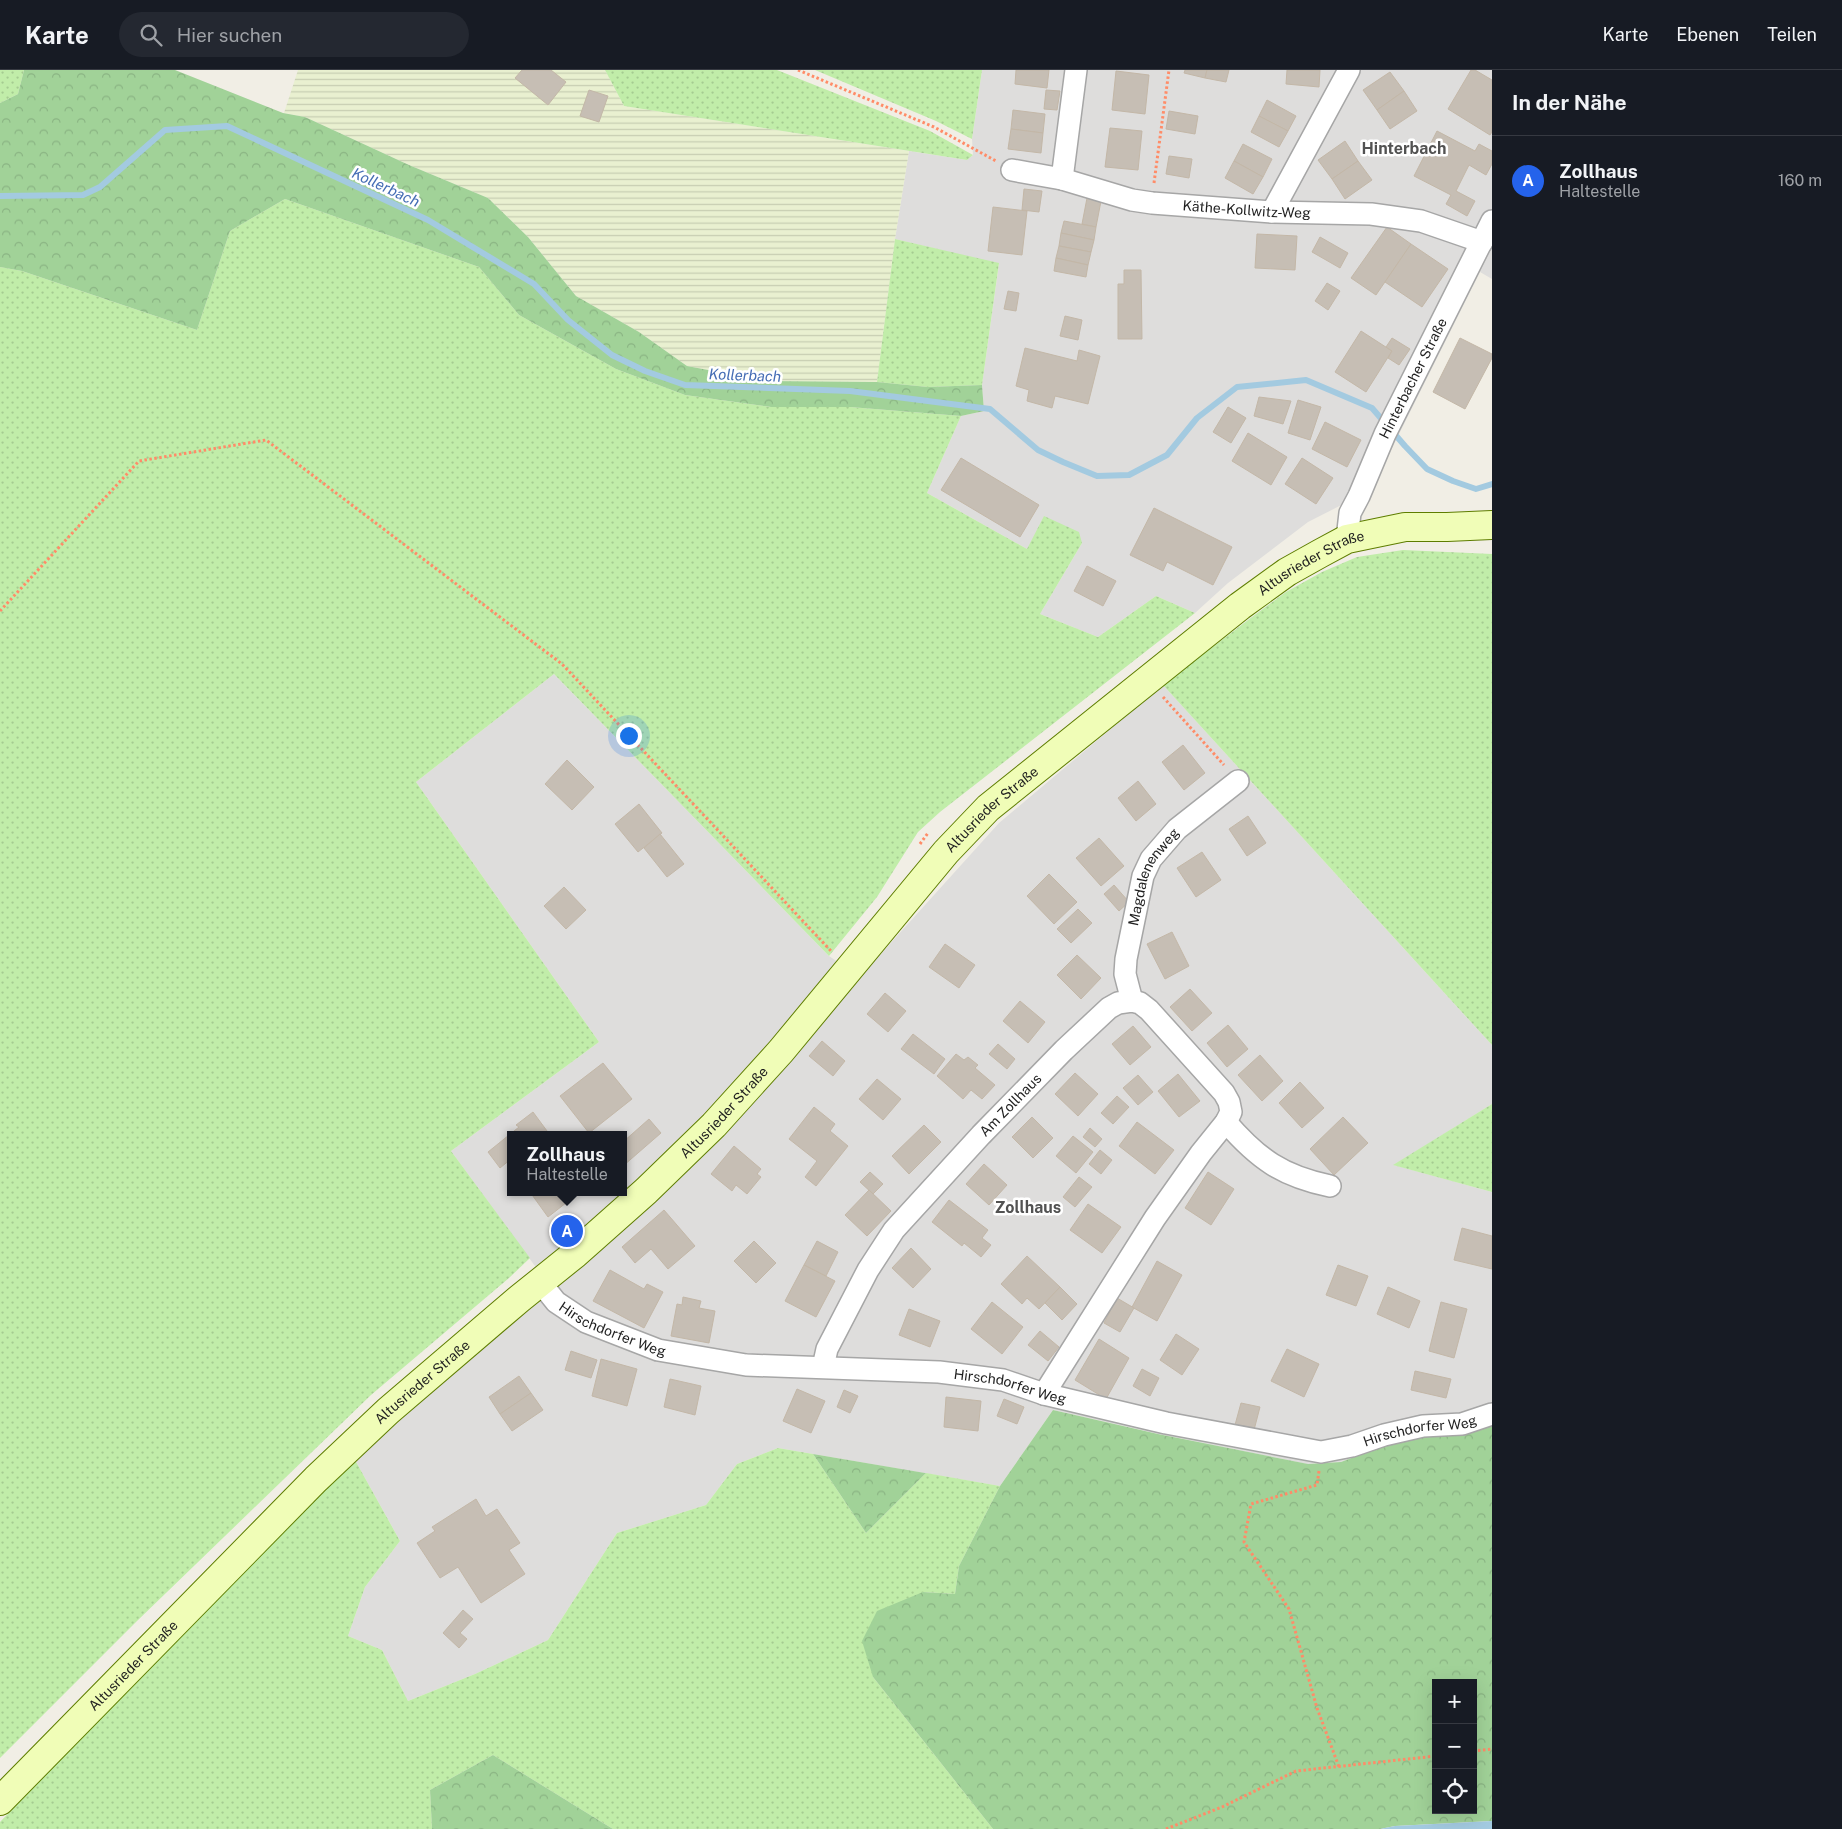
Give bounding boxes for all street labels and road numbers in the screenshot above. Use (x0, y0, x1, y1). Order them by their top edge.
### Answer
street label: Käthe-Kollwitz-Weg (1182, 197, 1311, 221)
street label: Hinterbacher Straße (1376, 315, 1450, 441)
street label: Altusrieder Straße (1255, 528, 1366, 599)
street label: Altusrieder Straße (942, 763, 1041, 856)
street label: Magdalenenweg (1125, 824, 1182, 927)
street label: Altusrieder Straße (677, 1063, 771, 1161)
street label: Am Zollhaus (976, 1070, 1045, 1140)
street label: Hirschdorfer Weg (556, 1298, 667, 1359)
street label: Altusrieder Straße (371, 1337, 473, 1427)
street label: Hirschdorfer Weg (953, 1366, 1068, 1407)
street label: Hirschdorfer Weg (1361, 1412, 1479, 1450)
street label: Altusrieder Straße (85, 1617, 181, 1714)

